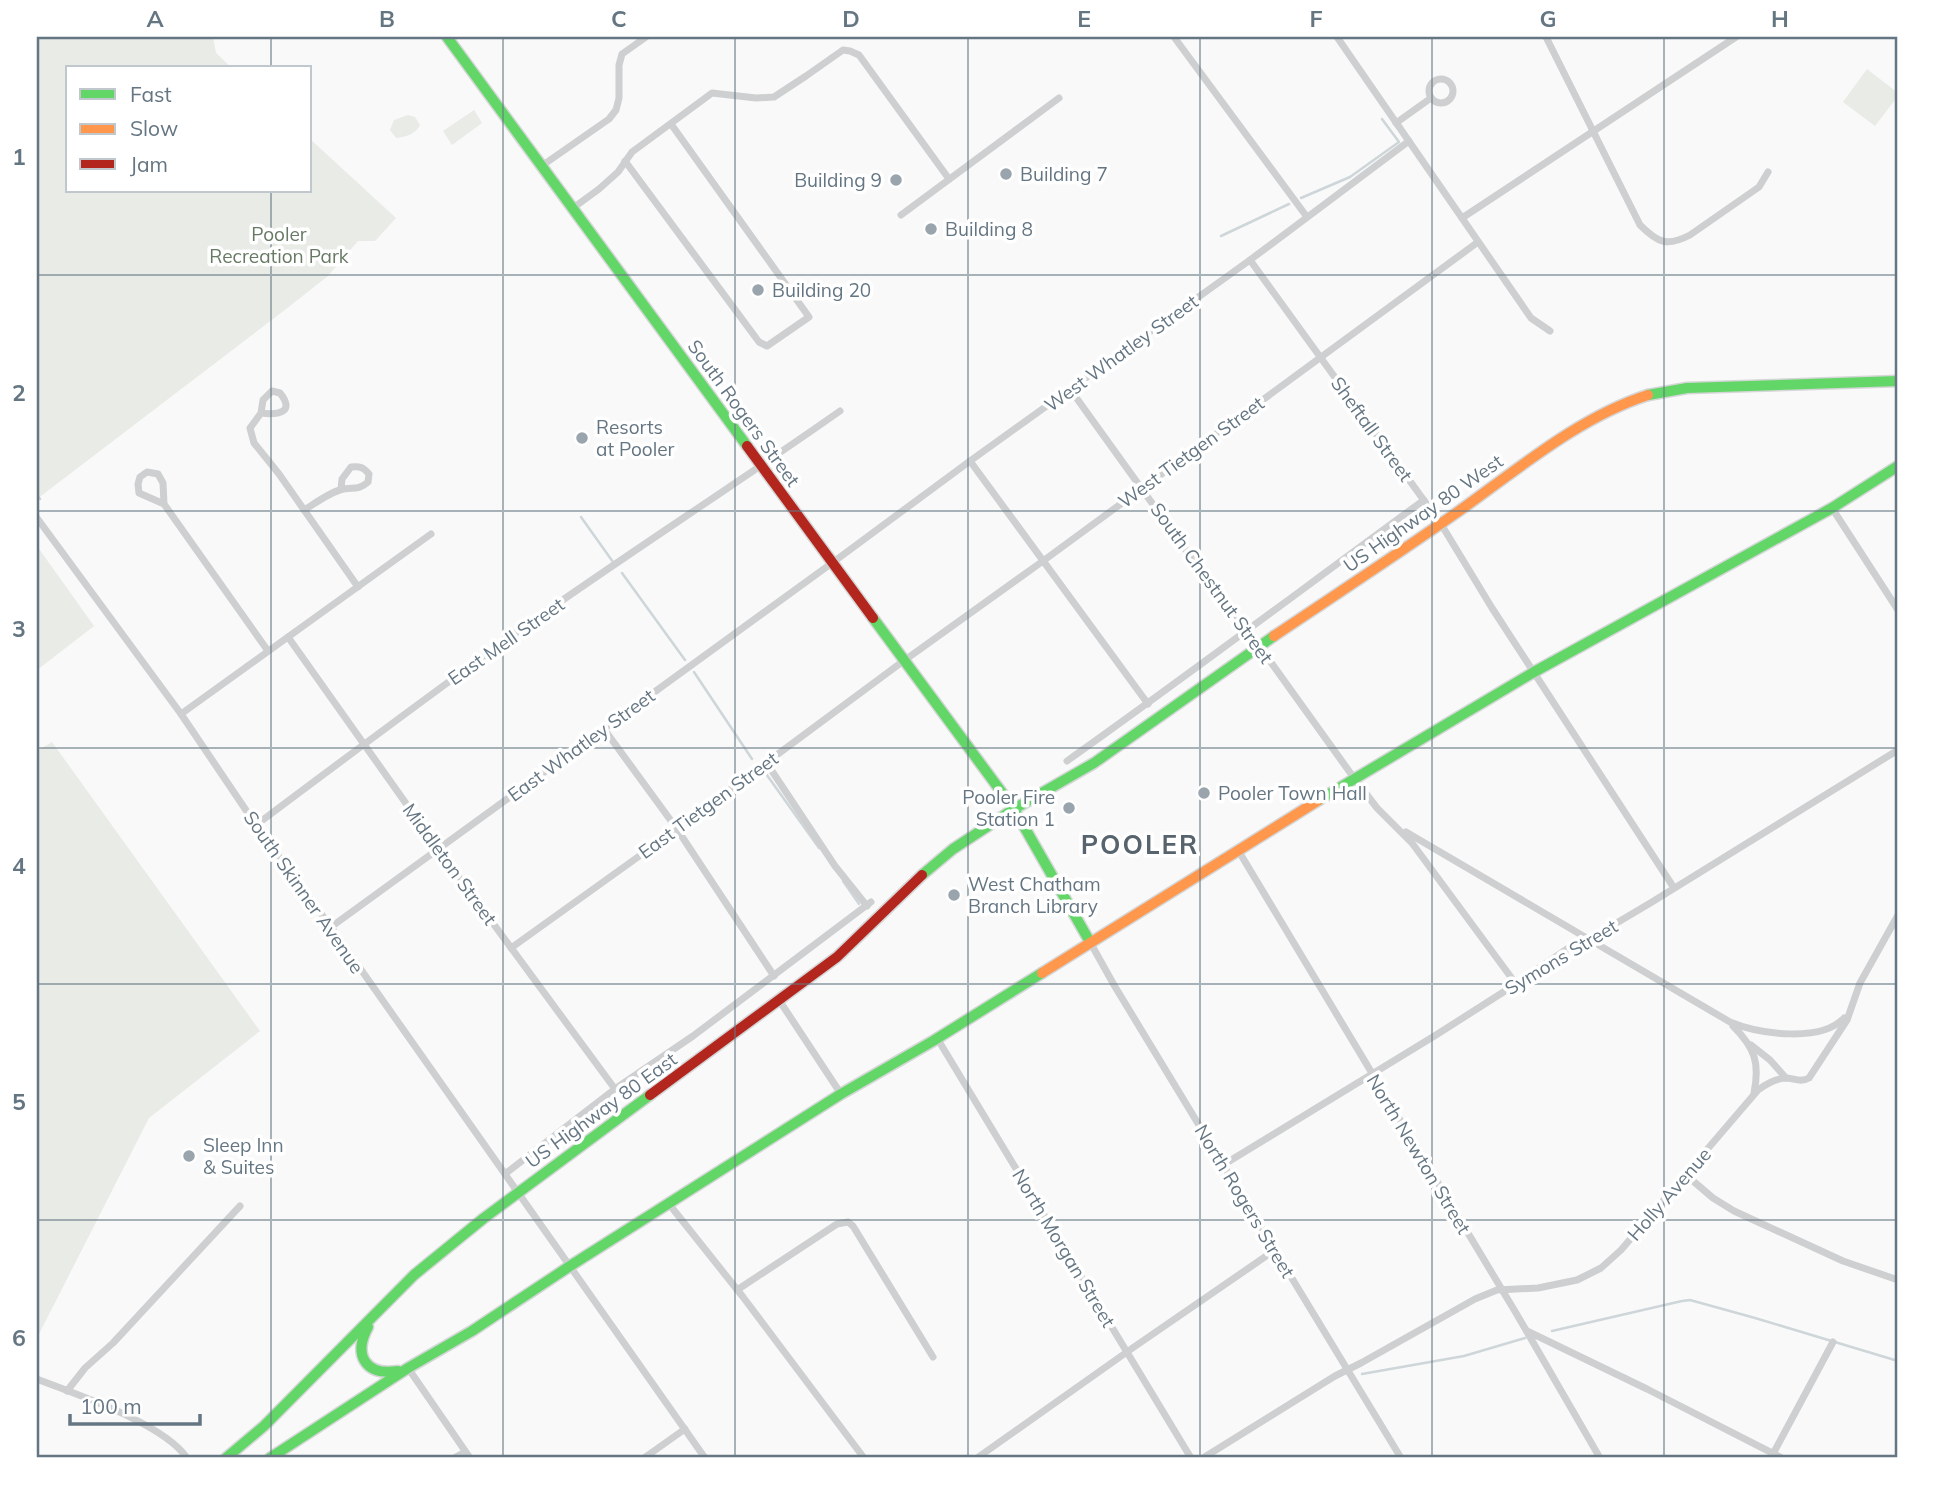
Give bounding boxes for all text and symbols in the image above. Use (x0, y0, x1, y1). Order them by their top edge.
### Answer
text: A (146, 4, 164, 33)
text: B (379, 4, 395, 33)
text: C (611, 4, 627, 33)
text: D (842, 4, 860, 33)
text: E (1077, 4, 1091, 33)
text: F (1309, 4, 1323, 33)
text: G (1539, 4, 1557, 33)
text: H (1771, 4, 1789, 33)
legend (66, 66, 312, 192)
text: Fast (130, 81, 172, 107)
text: Slow (130, 115, 178, 141)
text: 1 (12, 142, 26, 171)
text: Jam (130, 151, 168, 177)
place label: Building 7 (1020, 162, 1108, 186)
marker: Building 7 (998, 166, 1014, 182)
place label: Building 9 (794, 168, 882, 192)
marker: Building 9 (888, 172, 904, 188)
place label: Building 8 (945, 217, 1033, 241)
marker: Building 8 (923, 221, 939, 237)
park label: Pooler Recreation Park (209, 222, 349, 268)
place label: Building 20 (772, 278, 871, 302)
marker: Building 20 (750, 282, 766, 298)
street label: West Whatley Street (1040, 289, 1203, 417)
street label: South Rogers Street (683, 335, 806, 491)
street label: Sheftall Street (1326, 372, 1418, 486)
text: 2 (12, 378, 26, 407)
street label: West Tietgen Street (1113, 391, 1269, 513)
place label: Resorts at Pooler (596, 415, 675, 461)
marker: Resorts at Pooler (574, 430, 590, 446)
street label: US Highway 80 West (1339, 449, 1508, 577)
street label: South Chestnut Street (1146, 498, 1279, 668)
street label: East Mell Street (443, 592, 569, 690)
text: 3 (12, 614, 26, 643)
street label: East Whatley Street (503, 683, 660, 806)
street label: East Tietgen Street (634, 746, 783, 864)
place label: Pooler Town Hall (1218, 781, 1367, 805)
place label: Pooler Fire Station 1 (962, 785, 1055, 831)
marker: Pooler Town Hall (1196, 785, 1212, 801)
street label: Middleton Street (398, 798, 502, 930)
marker: Pooler Fire Station 1 (1061, 800, 1077, 816)
street label: South Skinner Avenue (239, 806, 369, 978)
district label: POOLER (1081, 828, 1199, 861)
text: 4 (12, 851, 26, 880)
place label: West Chatham Branch Library (968, 872, 1101, 918)
marker: West Chatham Branch Library (946, 887, 962, 903)
street label: Symons Street (1500, 914, 1622, 1000)
street label: US Highway 80 East (521, 1047, 682, 1173)
street label: North Newton Street (1362, 1070, 1476, 1239)
text: 5 (12, 1087, 26, 1116)
street label: North Rogers Street (1190, 1120, 1300, 1282)
place label: Sleep Inn & Suites (203, 1133, 284, 1179)
street label: Holly Avenue (1622, 1142, 1716, 1246)
marker: Sleep Inn & Suites (181, 1148, 197, 1164)
street label: North Morgan Street (1007, 1164, 1121, 1332)
text: 6 (12, 1323, 26, 1352)
scale bar (70, 1383, 200, 1427)
text: 100 m (80, 1393, 142, 1419)

